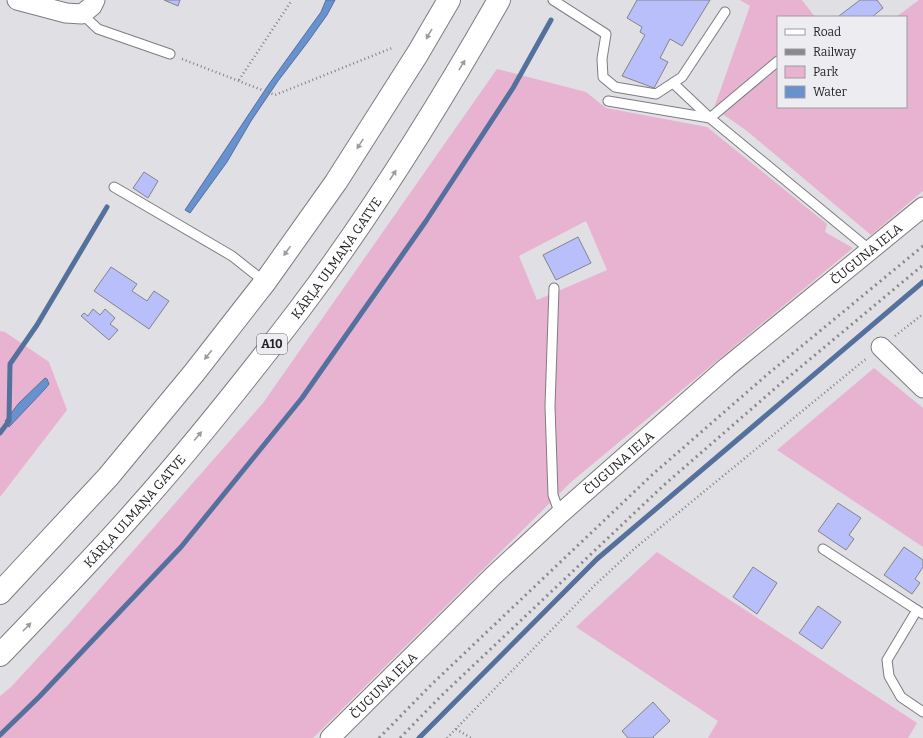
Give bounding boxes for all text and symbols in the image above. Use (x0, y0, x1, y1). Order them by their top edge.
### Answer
legend (777, 16, 907, 108)
text: Road (813, 25, 841, 39)
one-way arrow (426, 28, 433, 40)
text: Railway (813, 45, 857, 59)
one-way arrow (458, 59, 465, 71)
text: Park (813, 65, 839, 79)
text: Water (813, 85, 848, 99)
one-way arrow (356, 139, 364, 149)
one-way arrow (389, 170, 397, 180)
street label: KĀRĻA ULMAŅA GATVE (288, 194, 384, 321)
street label: ČUGUNA IELA (827, 219, 905, 287)
one-way arrow (283, 246, 291, 257)
road number: A10 (257, 334, 287, 354)
one-way arrow (204, 349, 212, 360)
street label: ČUGUNA IELA (580, 427, 657, 497)
one-way arrow (194, 431, 203, 442)
street label: KĀRĻA ULMAŅA GATVE (80, 451, 188, 570)
one-way arrow (22, 622, 32, 632)
street label: ČUGUNA IELA (347, 648, 420, 721)

